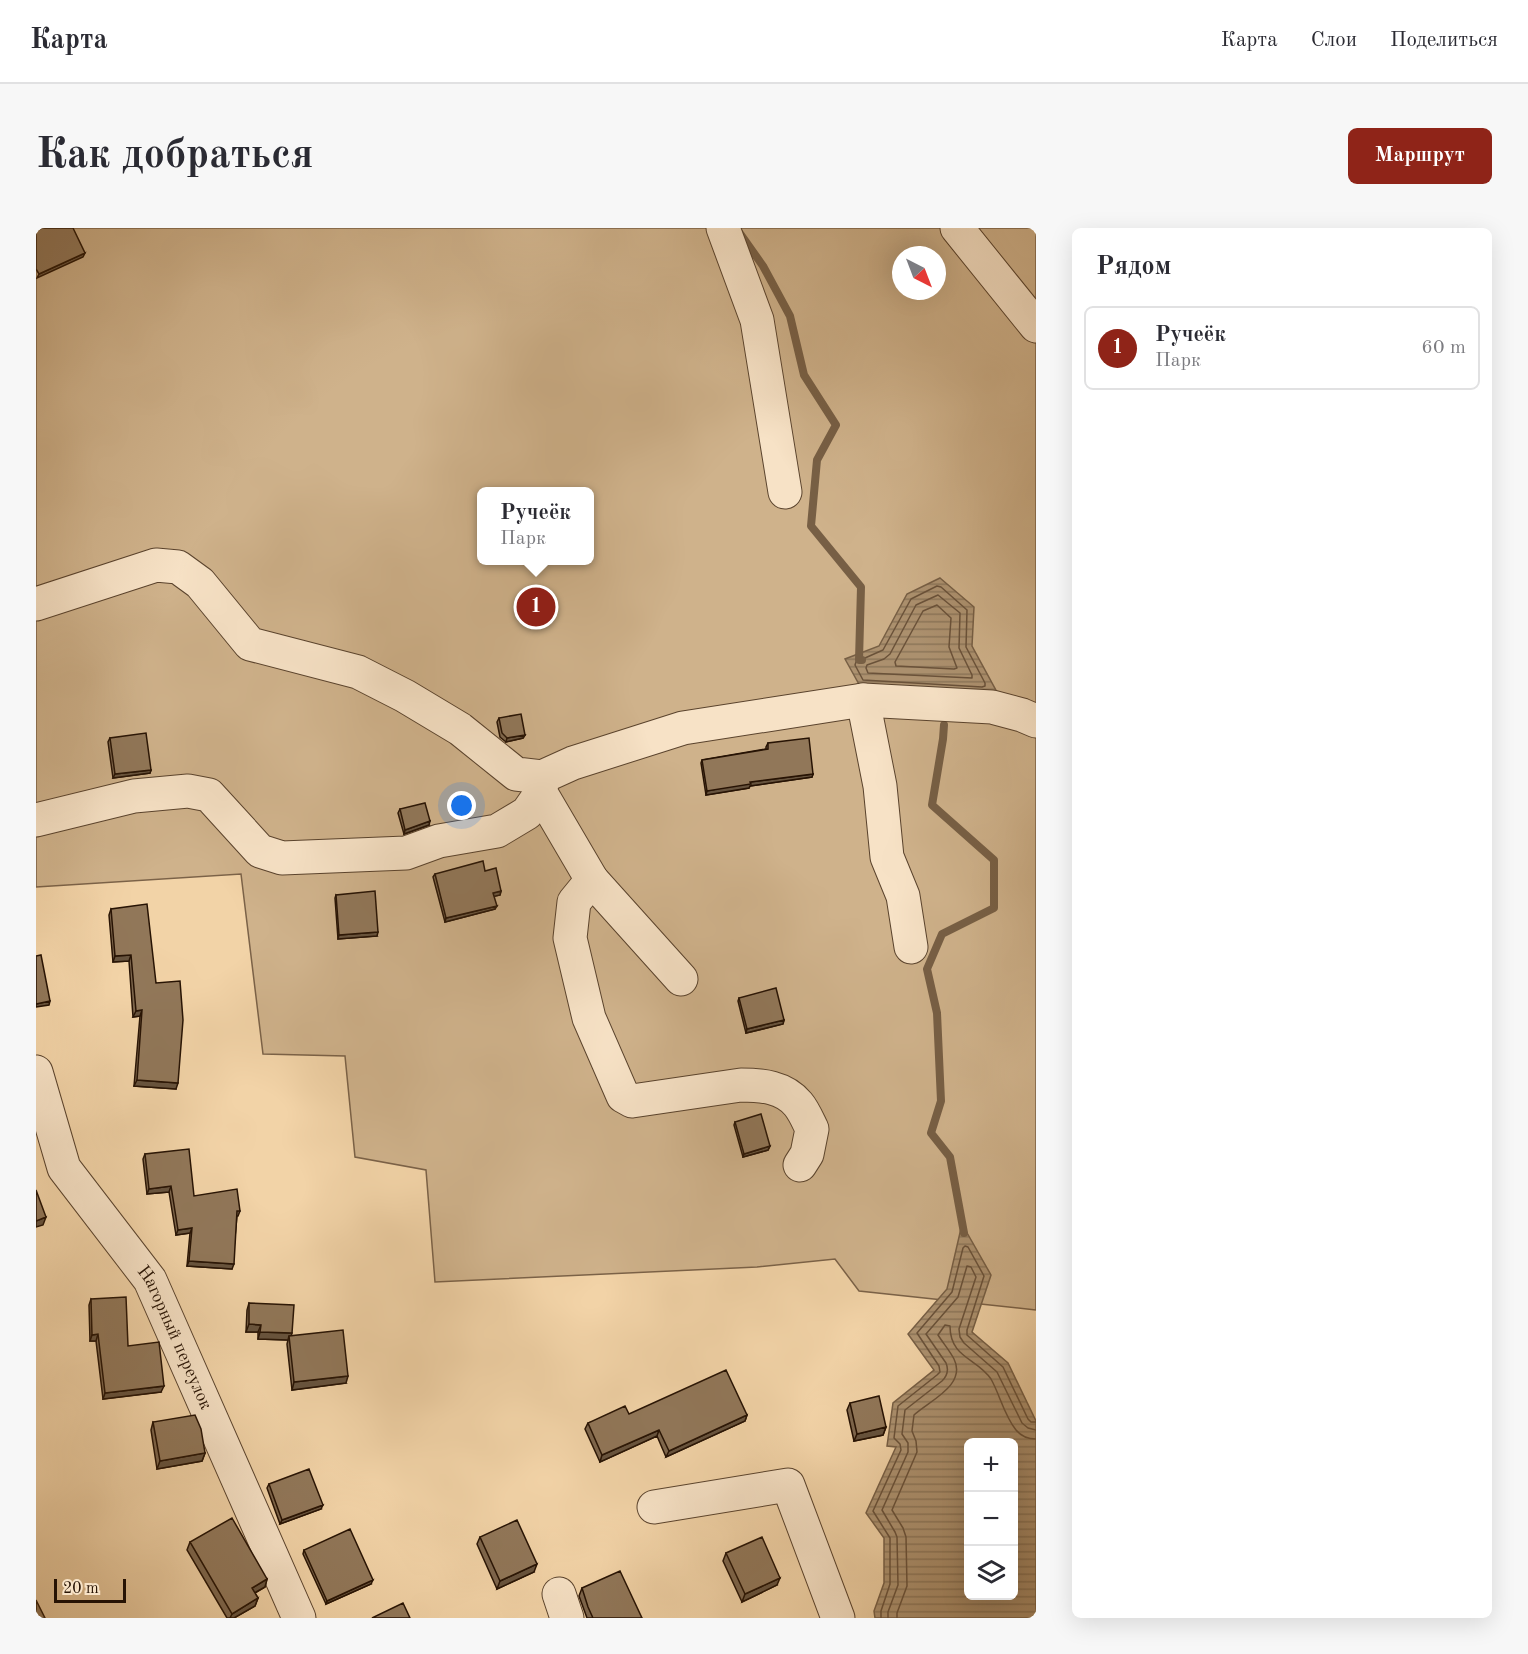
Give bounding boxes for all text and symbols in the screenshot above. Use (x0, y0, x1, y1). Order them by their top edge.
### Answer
text: Карта (30, 27, 108, 55)
text: Карта (1221, 30, 1278, 51)
text: Слои (1311, 30, 1357, 51)
text: Поделиться (1390, 30, 1498, 51)
button: Маршрут (1348, 128, 1492, 184)
text: Как добраться (36, 135, 313, 177)
north arrow (892, 246, 946, 300)
text: Рядом (1096, 254, 1171, 280)
text: Ручеёк (1155, 324, 1226, 346)
text: 1 (1112, 338, 1123, 358)
text: 60 m (1421, 338, 1466, 358)
text: Парк (1155, 351, 1201, 371)
popup (477, 487, 594, 565)
text: Ручеёк (500, 502, 571, 524)
text: Парк (500, 529, 546, 549)
pin: 1 (516, 584, 556, 629)
your location (447, 791, 476, 820)
street label: Нагорный переулок (134, 1262, 215, 1413)
map controls (964, 1438, 1018, 1600)
button: + (964, 1438, 1018, 1492)
button: − (964, 1492, 1018, 1546)
button: layers (964, 1546, 1018, 1600)
scale bar (54, 1576, 126, 1604)
text: 20 m (63, 1581, 99, 1597)

